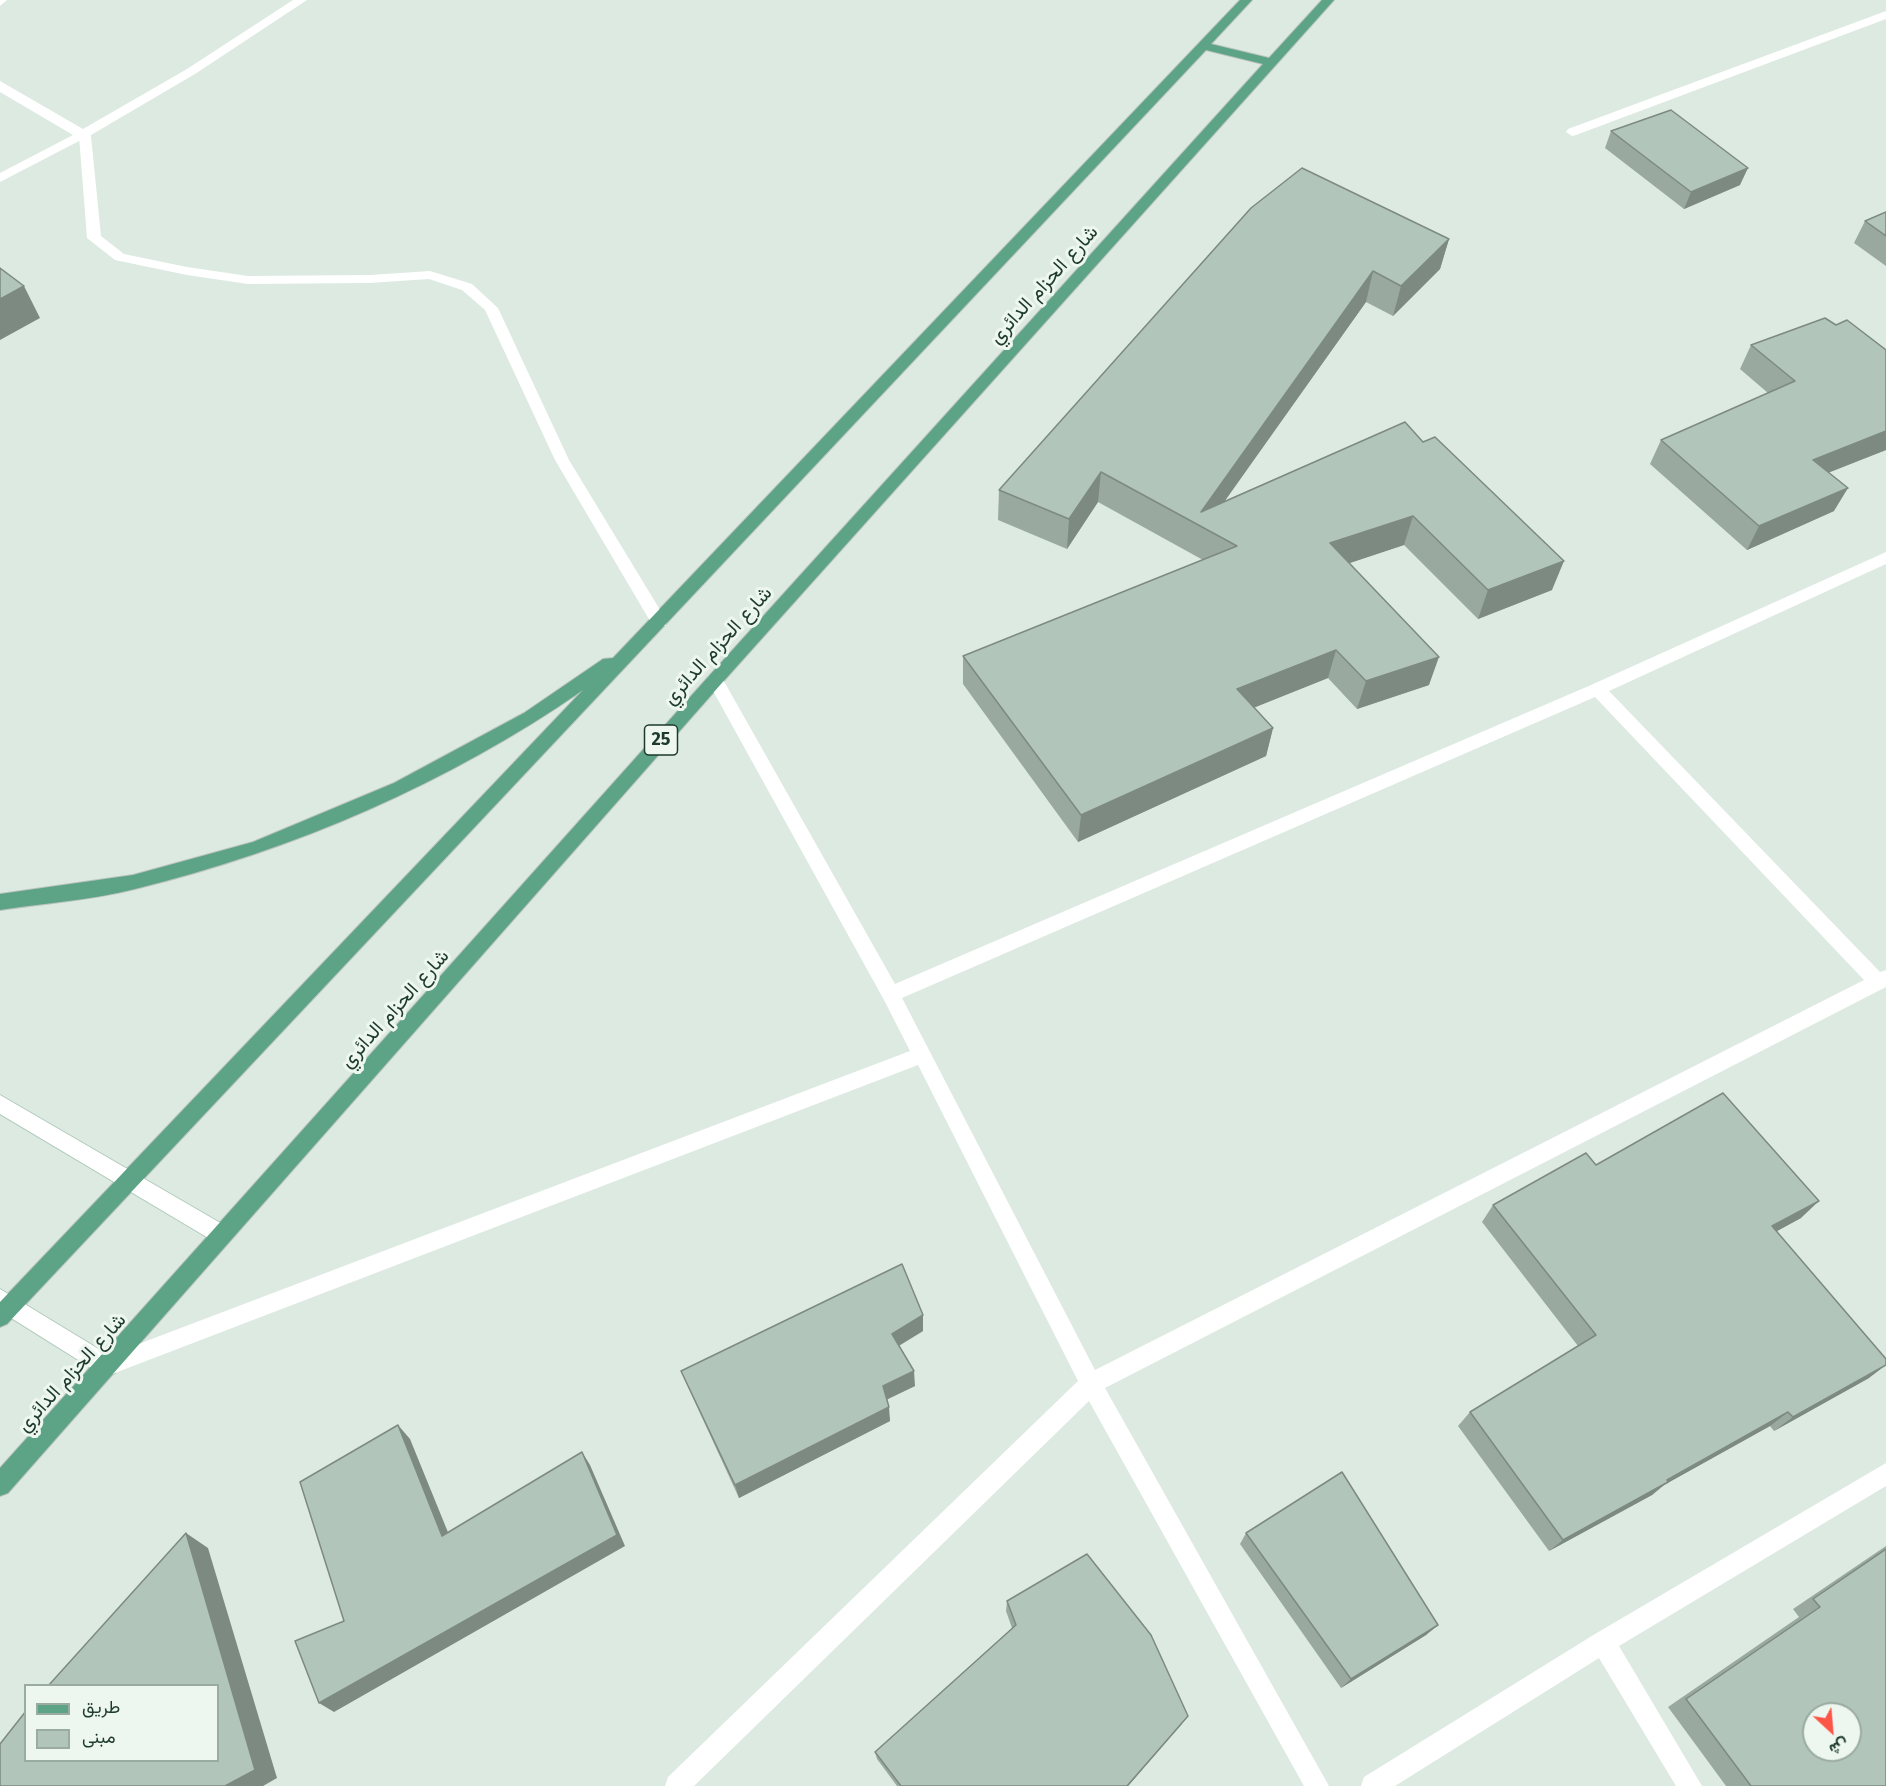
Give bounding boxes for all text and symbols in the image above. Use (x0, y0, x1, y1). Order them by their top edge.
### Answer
street label: شارع الحزام الدائري (984, 221, 1104, 349)
street label: شارع الحزام الدائري (658, 582, 778, 710)
road number: 25 (644, 725, 678, 755)
street label: شارع الحزام الدائري (335, 945, 455, 1073)
street label: شارع الحزام الدائري (12, 1309, 132, 1437)
legend (24, 1684, 219, 1762)
text: طريق (82, 1696, 120, 1718)
north arrow (1802, 1702, 1862, 1762)
text: مبنى (82, 1726, 116, 1748)
text: ش (1826, 1734, 1852, 1760)

